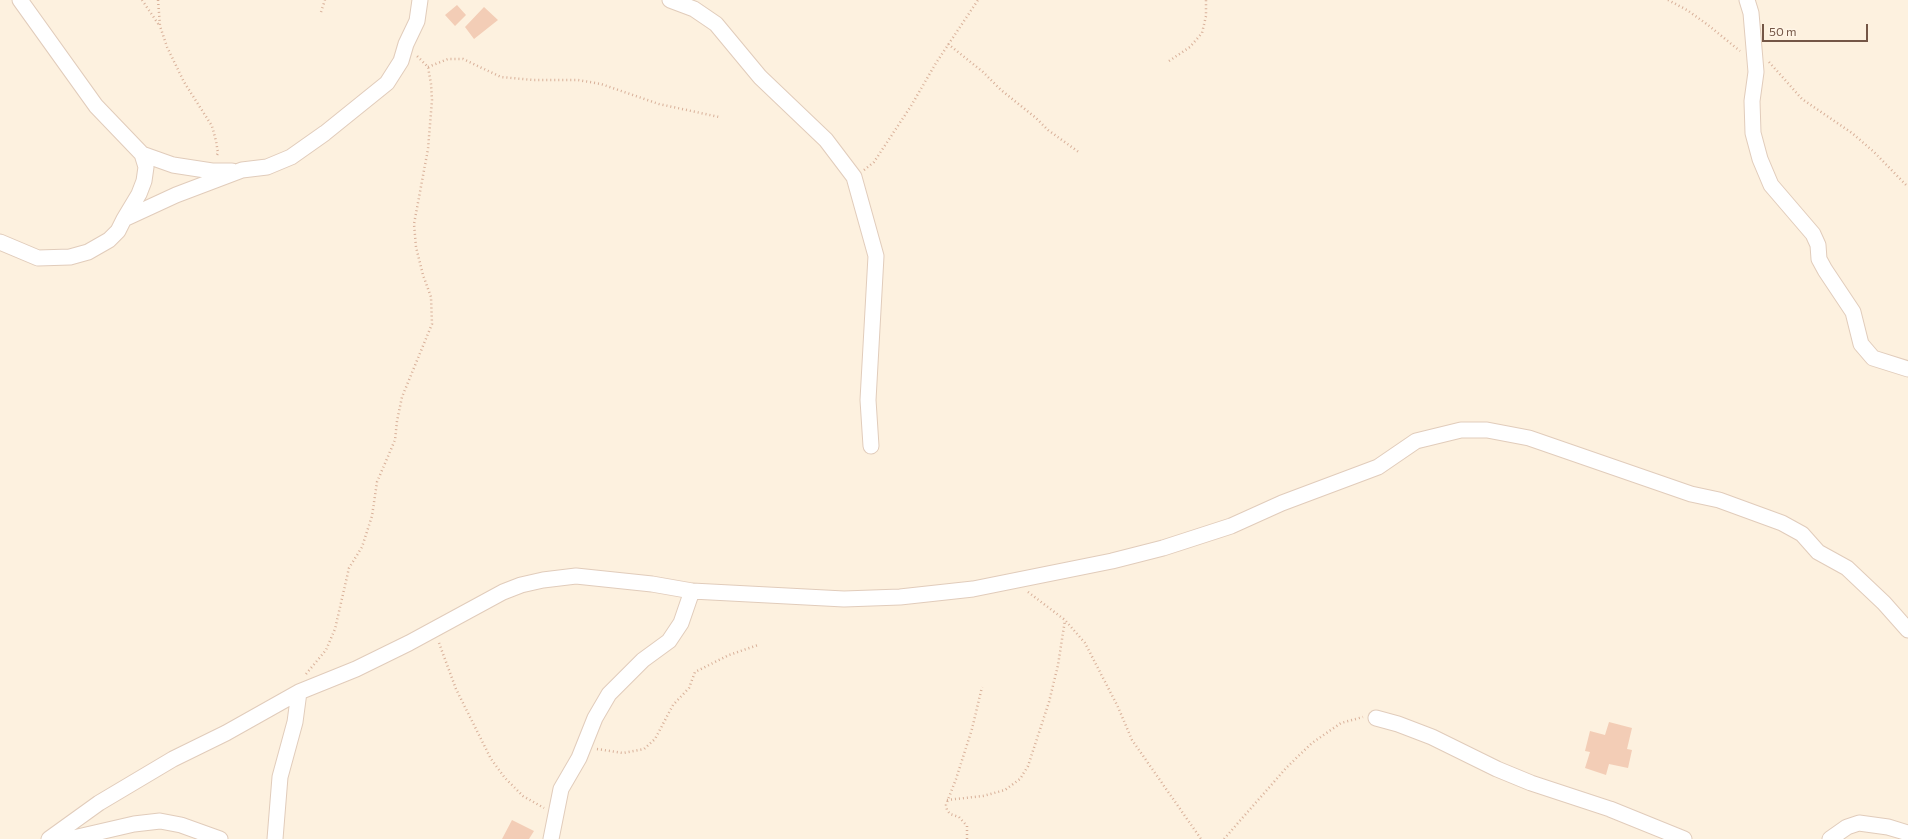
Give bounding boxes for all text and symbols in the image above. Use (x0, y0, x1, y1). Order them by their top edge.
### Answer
scale bar (1764, 16, 1870, 42)
text: 50 m (1769, 24, 1797, 38)

